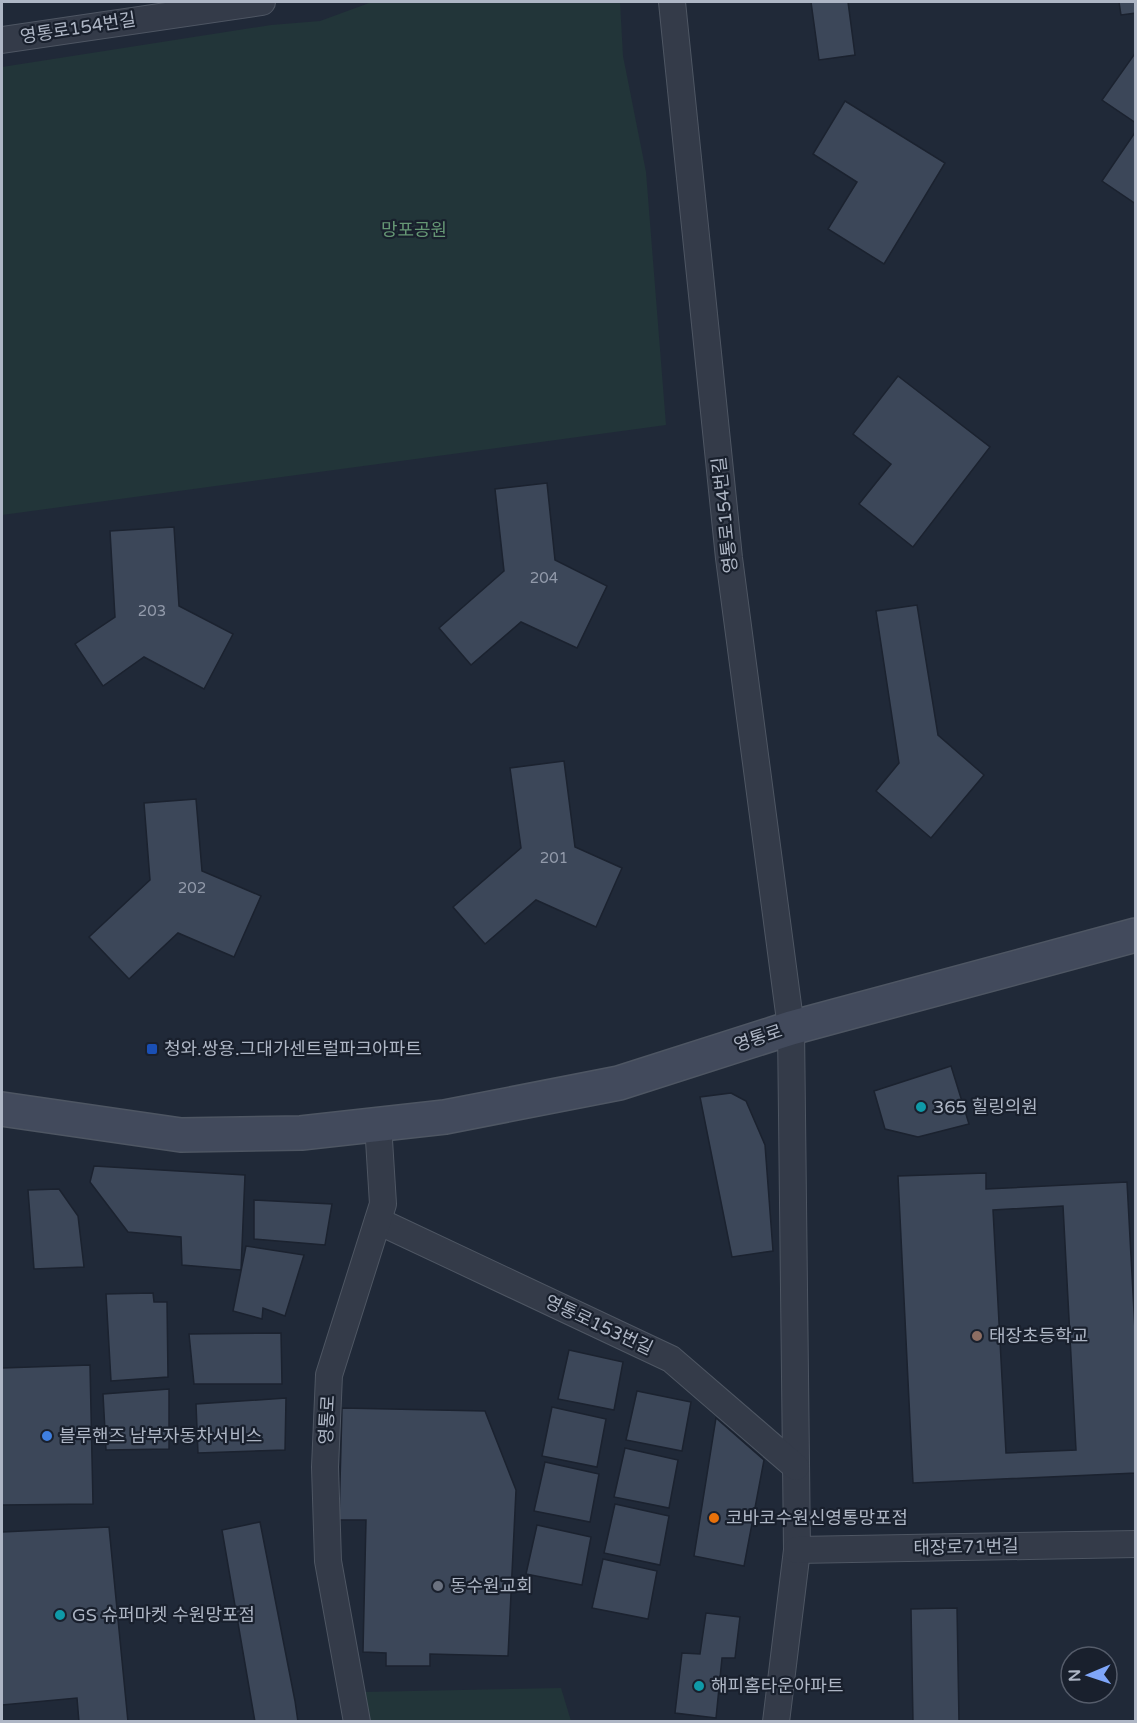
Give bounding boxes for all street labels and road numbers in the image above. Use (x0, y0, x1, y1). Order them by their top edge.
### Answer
street label: 영통로154번길 (19, 8, 137, 48)
street label: 영통로154번길 (708, 456, 742, 574)
street label: 영통로 (731, 1020, 785, 1056)
street label: 영통로153번길 (541, 1290, 657, 1360)
street label: 영통로 (315, 1395, 339, 1445)
street label: 태장로71번길 (913, 1535, 1019, 1559)

